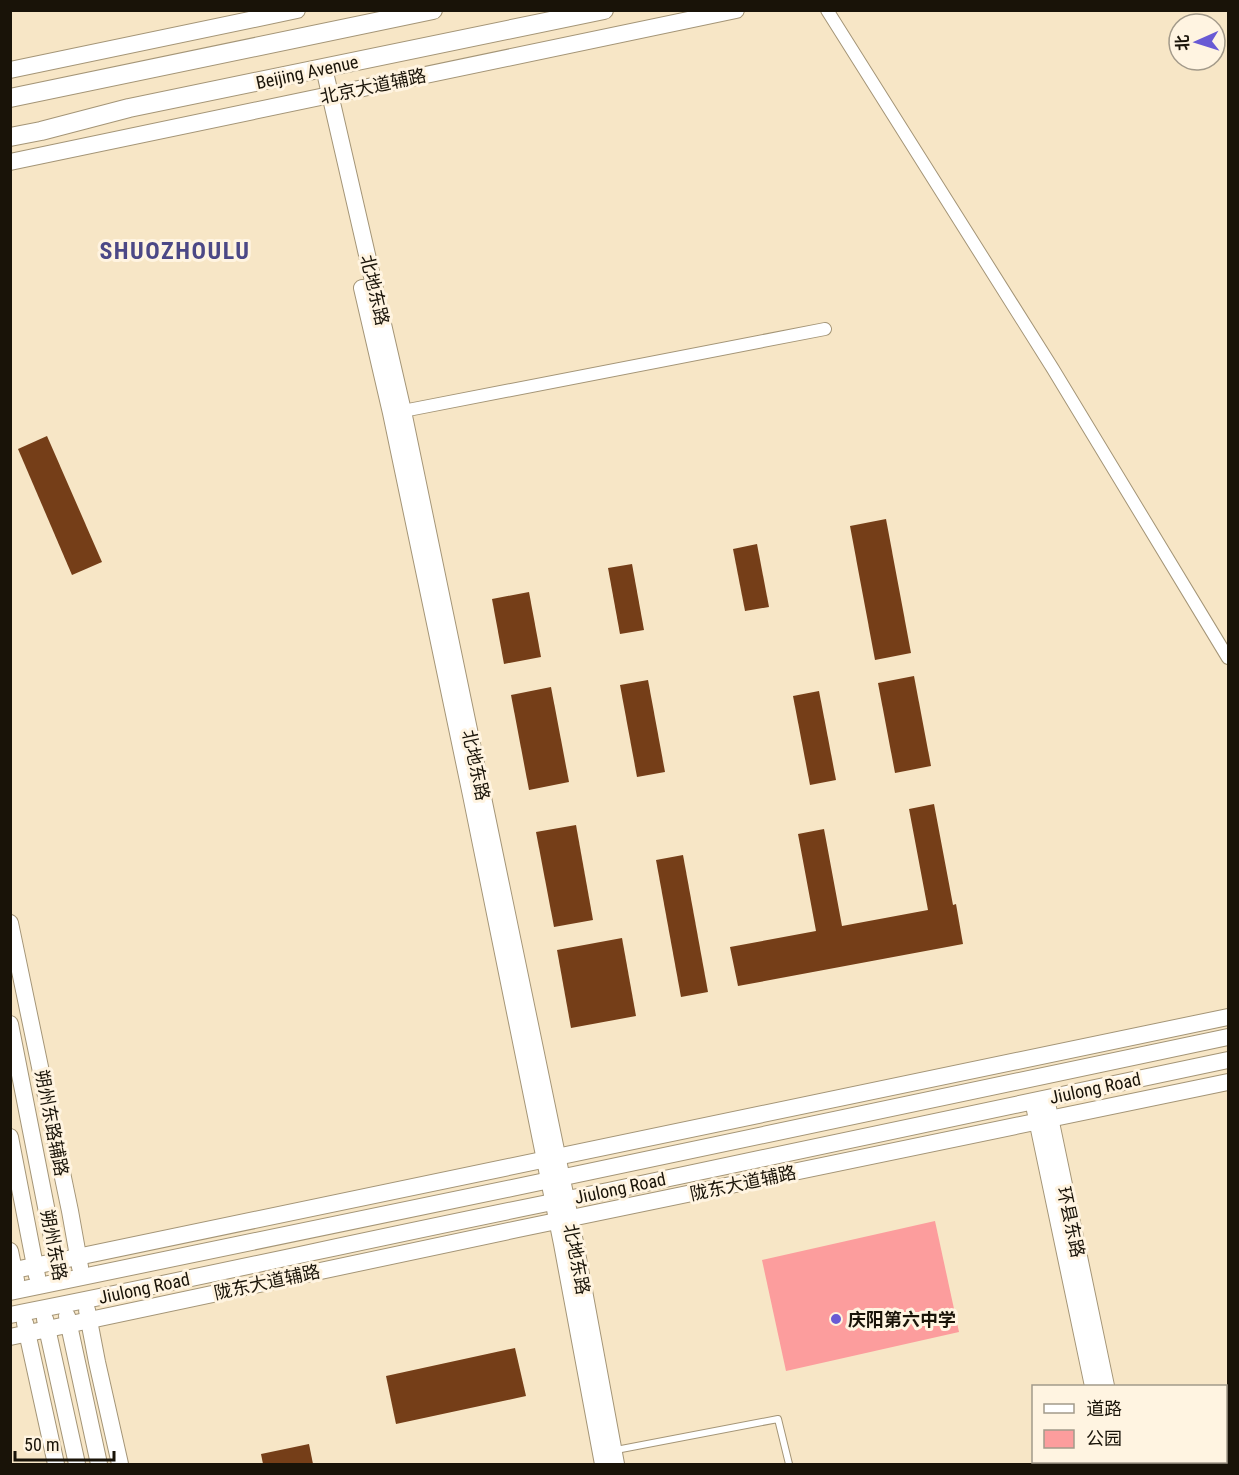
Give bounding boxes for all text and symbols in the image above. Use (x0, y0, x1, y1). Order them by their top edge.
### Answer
north arrow (1167, 12, 1227, 72)
text: 北 (1173, 34, 1192, 51)
street label: Beijing Avenue (254, 51, 360, 93)
street label: 北京大道辅路 (318, 65, 428, 107)
district label: SHUOZHOULU (99, 237, 251, 265)
street label: 北地东路 (357, 253, 393, 327)
street label: 北地东路 (458, 728, 494, 802)
street label: 朔州东路辅路 (31, 1068, 73, 1178)
street label: Jiulong Road (1048, 1068, 1142, 1108)
street label: 陇东大道辅路 (688, 1162, 798, 1204)
street label: Jiulong Road (573, 1168, 667, 1208)
street label: 环县东路 (1053, 1185, 1089, 1259)
street label: 朔州东路 (37, 1208, 71, 1282)
street label: 北地东路 (560, 1222, 594, 1296)
street label: 陇东大道辅路 (212, 1261, 322, 1303)
street label: Jiulong Road (97, 1268, 191, 1308)
place label: 庆阳第六中学 (848, 1309, 956, 1330)
marker: 庆阳第六中学 (829, 1312, 843, 1326)
legend (1032, 1385, 1227, 1463)
text: 道路 (1086, 1398, 1122, 1419)
scale bar (15, 1424, 114, 1462)
text: 公园 (1086, 1428, 1122, 1449)
text: 50 m (24, 1434, 59, 1455)

